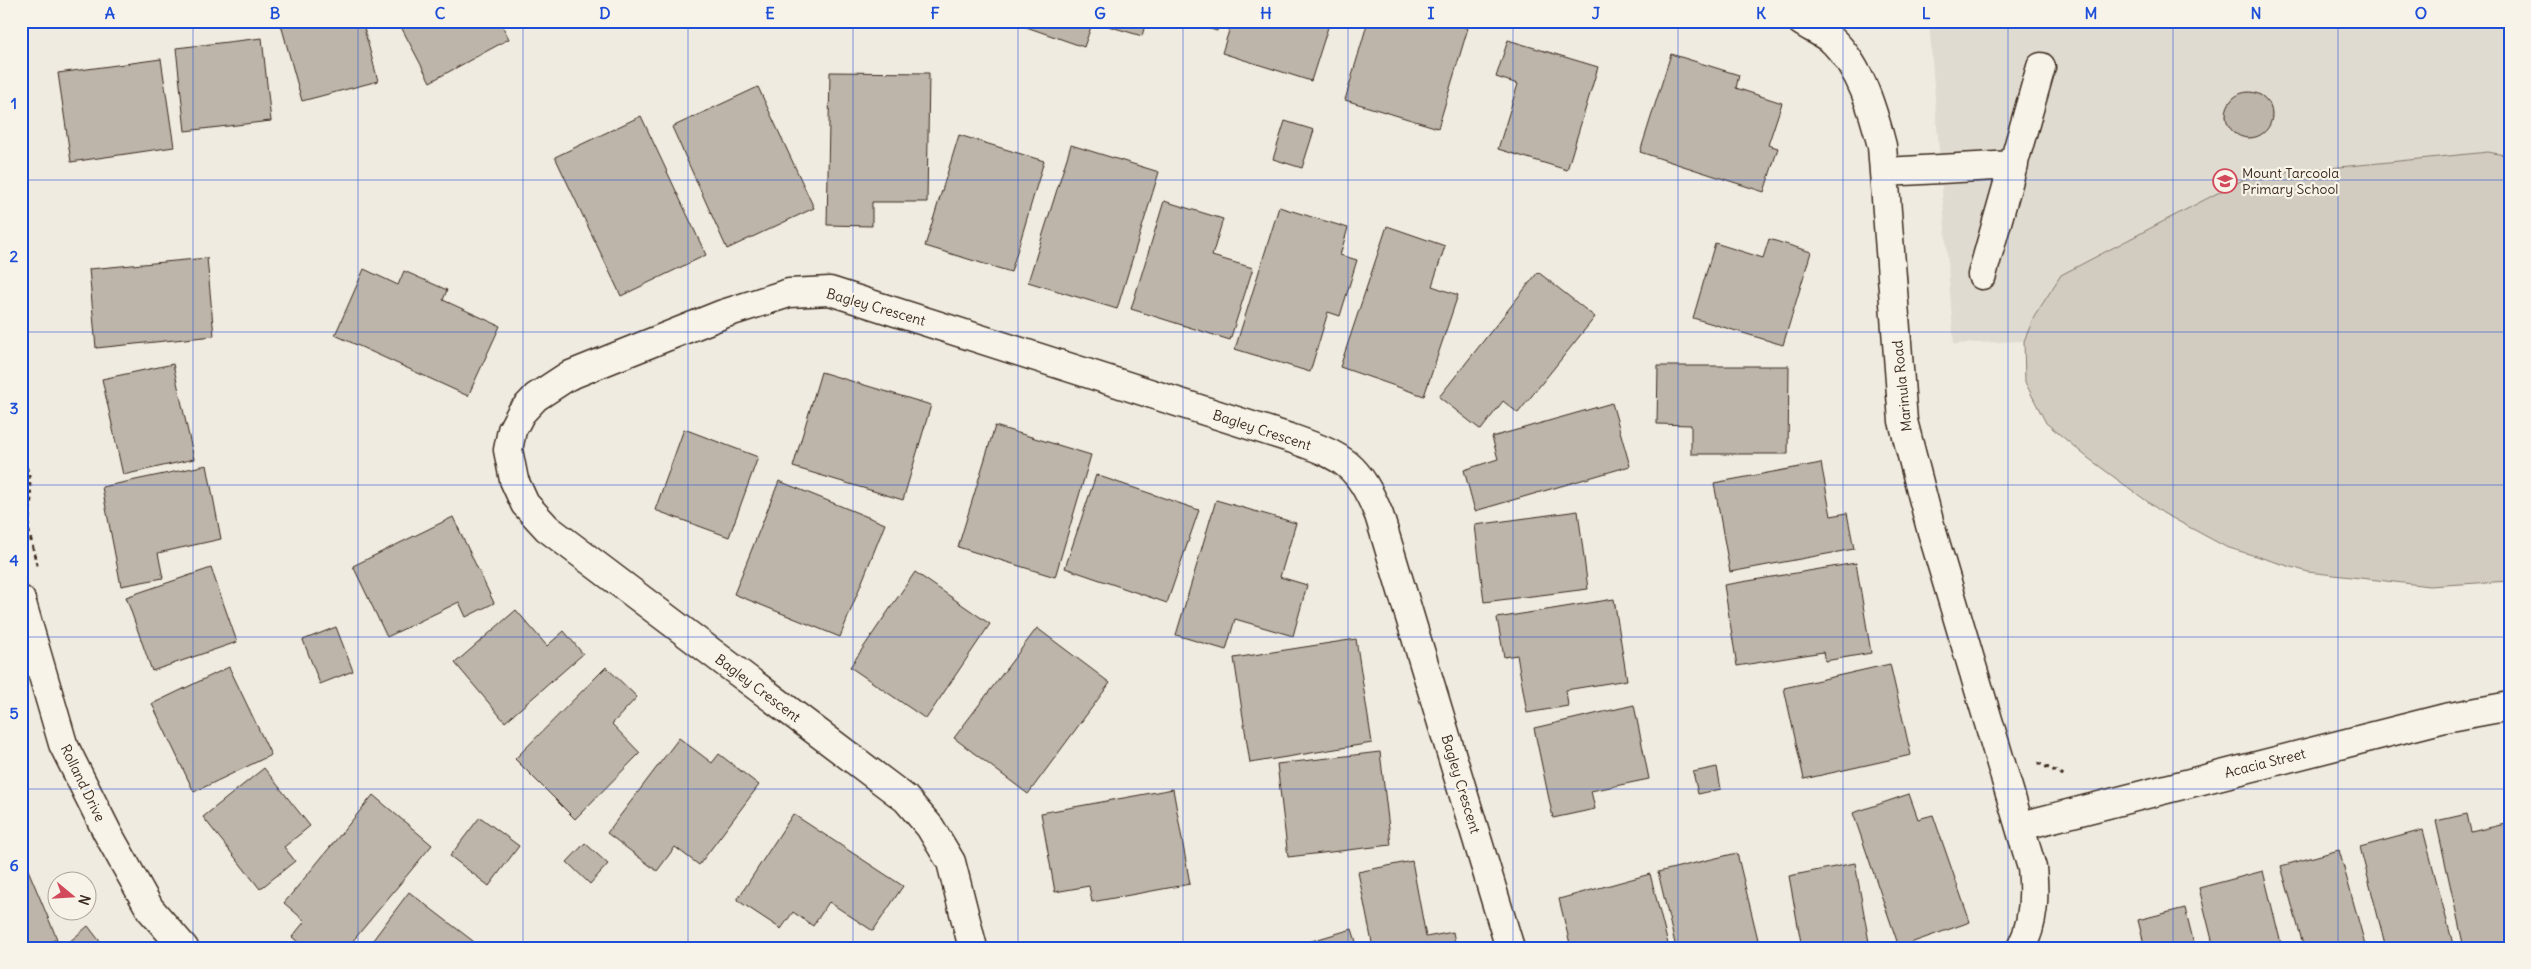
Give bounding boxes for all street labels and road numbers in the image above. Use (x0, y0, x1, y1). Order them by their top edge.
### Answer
street label: Bagley Crescent (824, 284, 928, 330)
street label: Marinula Road (1888, 340, 1916, 432)
street label: Bagley Crescent (1211, 406, 1314, 454)
street label: Bagley Crescent (712, 650, 805, 726)
street label: Bagley Crescent (1437, 732, 1485, 836)
street label: Rolland Drive (57, 741, 109, 825)
street label: Acacia Street (2223, 744, 2308, 782)

